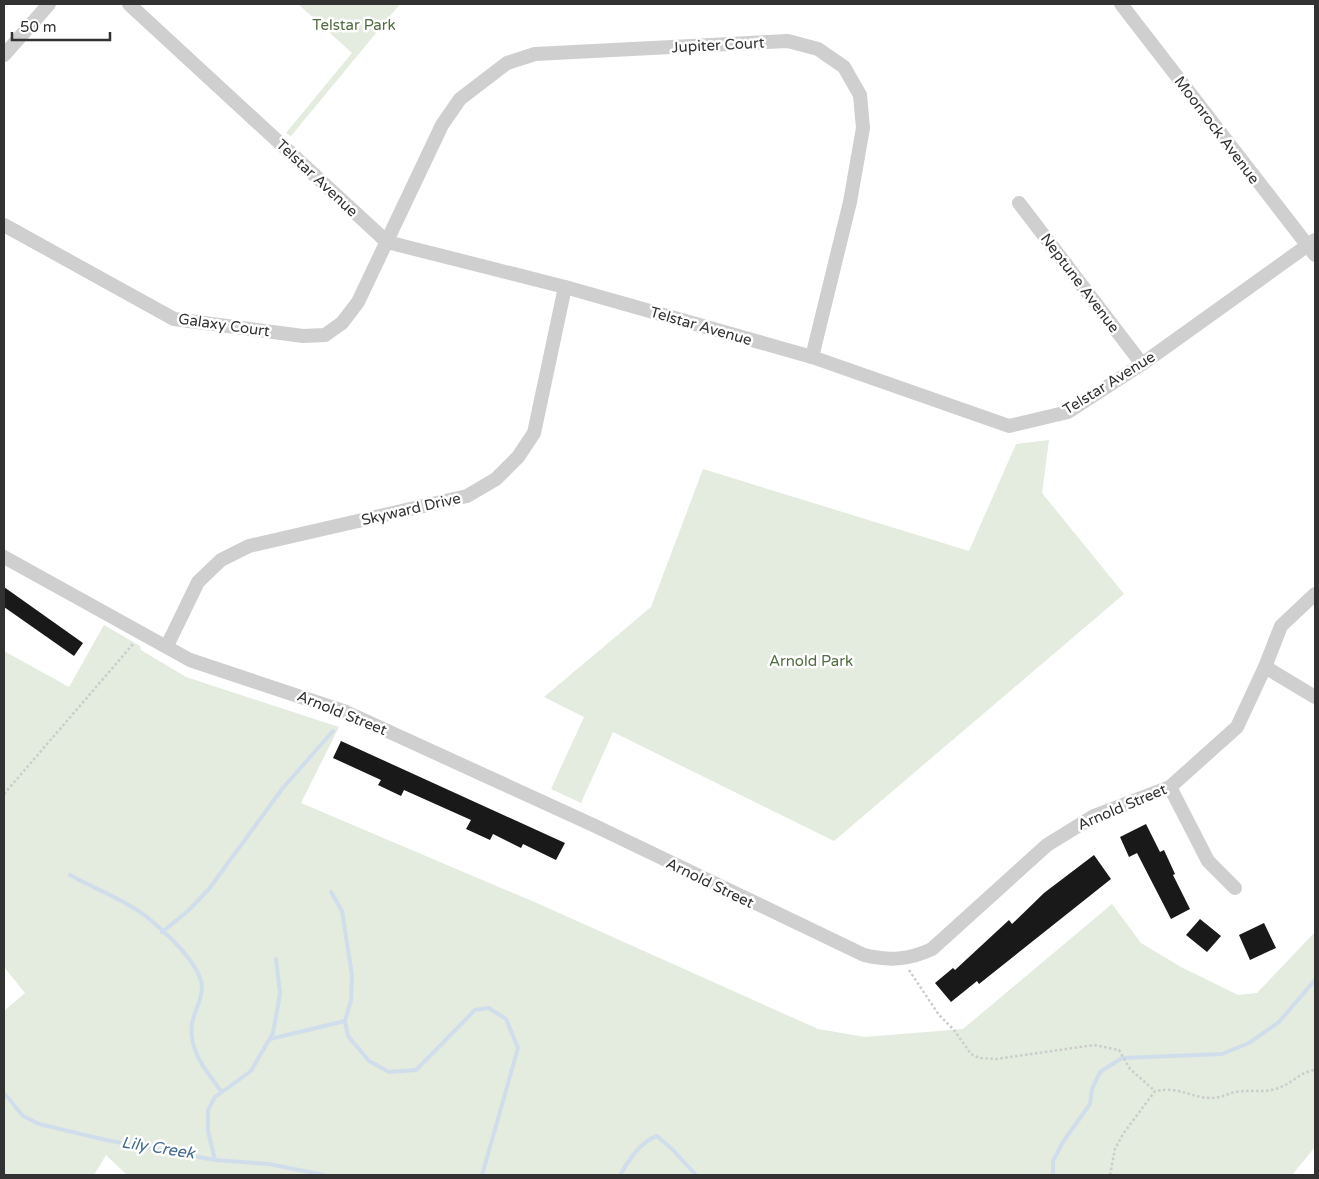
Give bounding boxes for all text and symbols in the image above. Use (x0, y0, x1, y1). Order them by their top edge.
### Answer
scale bar (12, 10, 110, 42)
park label: Telstar Park (312, 16, 396, 34)
text: 50 m (20, 18, 57, 36)
street label: Jupiter Court (671, 34, 765, 56)
street label: Moonrock Avenue (1171, 73, 1263, 187)
street label: Telstar Avenue (272, 136, 362, 220)
street label: Neptune Avenue (1037, 230, 1123, 336)
street label: Telstar Avenue (648, 303, 754, 349)
street label: Galaxy Court (177, 310, 271, 340)
street label: Telstar Avenue (1060, 348, 1158, 418)
street label: Skyward Drive (360, 489, 462, 529)
park label: Arnold Park (769, 652, 853, 670)
street label: Arnold Street (295, 687, 390, 739)
street label: Arnold Street (1075, 780, 1170, 834)
street label: Arnold Street (663, 854, 757, 912)
water label: Lily Creek (120, 1132, 197, 1164)

